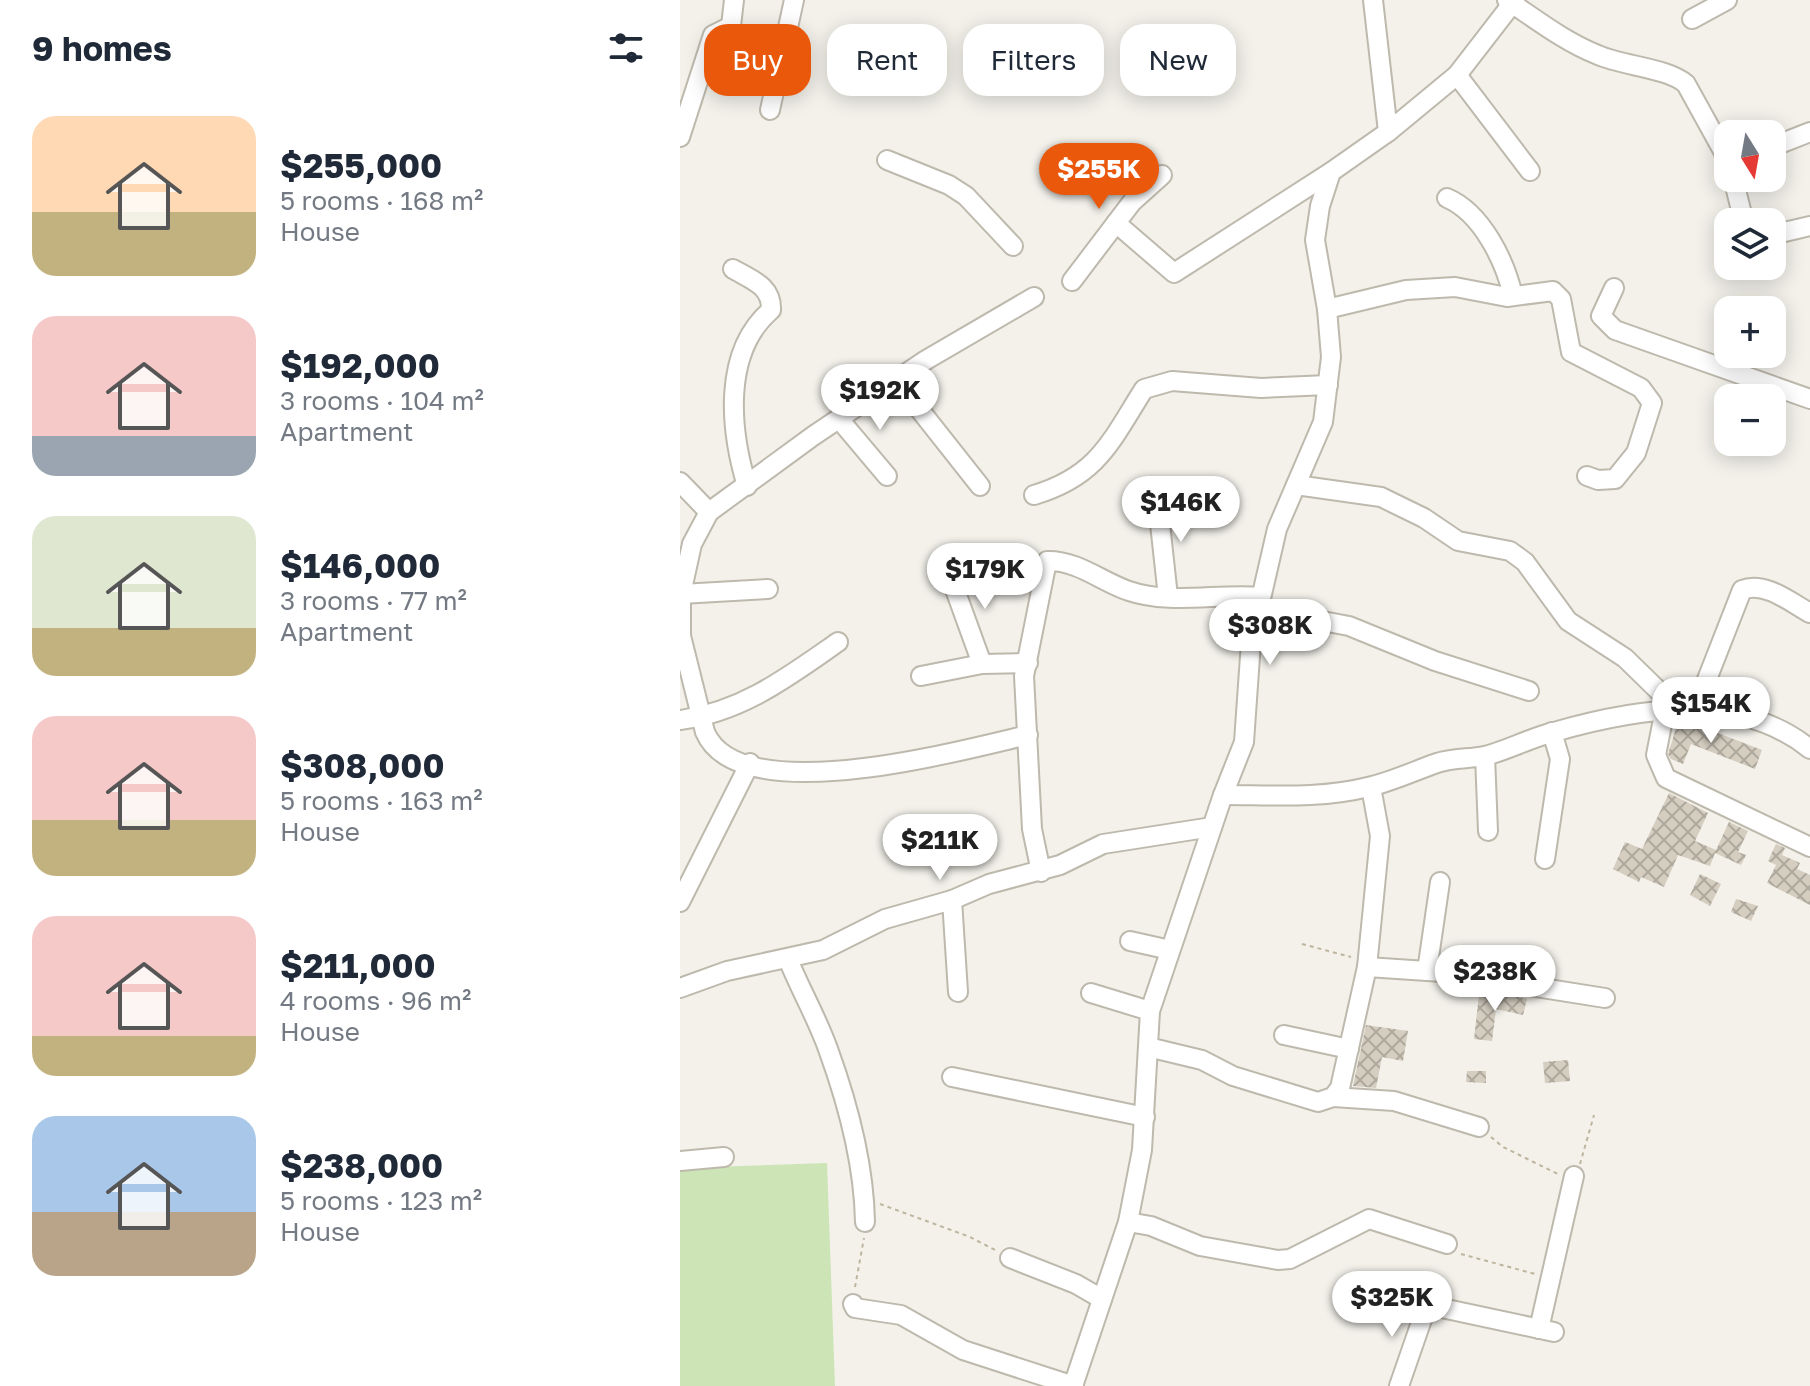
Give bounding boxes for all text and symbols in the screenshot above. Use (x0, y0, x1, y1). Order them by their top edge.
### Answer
chip: Buy (704, 24, 811, 96)
chip: Rent (827, 24, 947, 96)
chip: Filters (963, 24, 1104, 96)
chip: New (1120, 24, 1236, 96)
icon: filters (604, 26, 648, 70)
text: 9 homes (32, 28, 172, 68)
north arrow (1714, 120, 1786, 192)
map controls (1714, 120, 1786, 456)
pin: $255K (1043, 143, 1155, 211)
text: $255,000 (280, 145, 442, 185)
icon: home (96, 148, 192, 244)
text: $255K (1057, 153, 1141, 184)
text: 5 rooms · 168 m² (280, 185, 483, 216)
button: layers (1714, 208, 1786, 280)
text: House (280, 216, 360, 247)
button: + (1714, 296, 1786, 368)
text: $192,000 (280, 345, 440, 385)
icon: home (96, 348, 192, 444)
pin: $192K (824, 364, 936, 432)
text: $192K (839, 374, 921, 405)
button: − (1714, 384, 1786, 456)
text: 3 rooms · 104 m² (280, 385, 484, 416)
text: Apartment (280, 416, 413, 447)
pin: $146K (1125, 476, 1237, 544)
text: $146K (1140, 486, 1222, 517)
pin: $179K (929, 543, 1041, 611)
text: $146,000 (280, 545, 440, 585)
icon: home (96, 548, 192, 644)
text: $179K (945, 553, 1025, 584)
text: 3 rooms · 77 m² (280, 585, 467, 616)
pin: $308K (1214, 599, 1326, 667)
text: $308K (1227, 609, 1313, 640)
text: Apartment (280, 616, 413, 647)
pin: $154K (1655, 677, 1767, 745)
text: $154K (1670, 687, 1752, 718)
text: $308,000 (280, 745, 445, 785)
icon: home (96, 748, 192, 844)
text: 5 rooms · 163 m² (280, 785, 483, 816)
pin: $211K (884, 814, 996, 882)
text: House (280, 816, 360, 847)
text: $211K (901, 824, 979, 855)
text: $211,000 (280, 945, 436, 985)
pin: $238K (1439, 945, 1551, 1013)
icon: home (96, 948, 192, 1044)
text: $238K (1453, 955, 1537, 986)
text: 4 rooms · 96 m² (280, 985, 471, 1016)
text: House (280, 1016, 360, 1047)
text: $238,000 (280, 1145, 443, 1185)
icon: home (96, 1148, 192, 1244)
text: 5 rooms · 123 m² (280, 1185, 482, 1216)
text: House (280, 1216, 360, 1247)
pin: $325K (1336, 1271, 1448, 1339)
text: $325K (1350, 1281, 1434, 1312)

